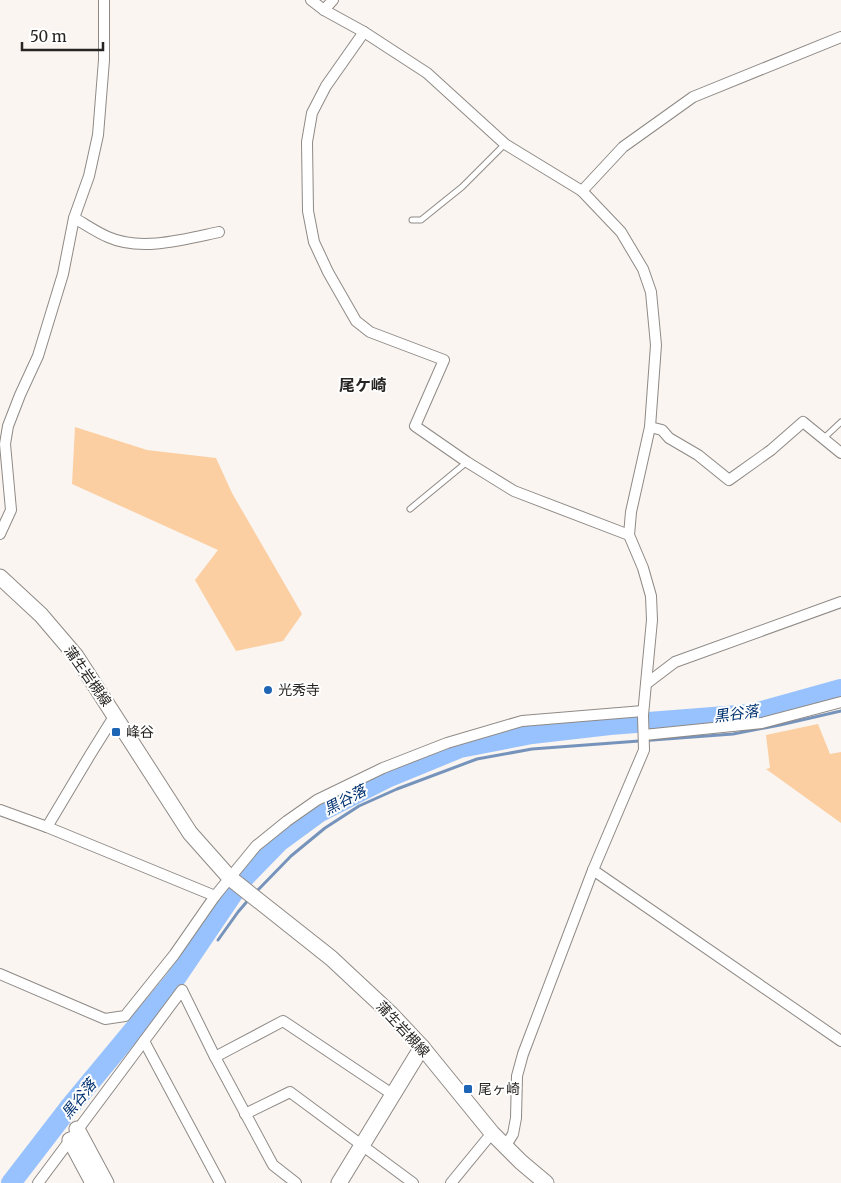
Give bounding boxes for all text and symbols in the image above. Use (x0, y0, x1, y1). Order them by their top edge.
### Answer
scale bar (22, 20, 104, 52)
text: 50 m (30, 27, 67, 46)
district label: 尾ケ崎 (339, 375, 387, 395)
street label: 蒲生岩槻線 (61, 642, 115, 710)
place label: 光秀寺 (278, 681, 320, 699)
marker: 光秀寺 (262, 684, 274, 696)
water label: 黒谷落 (712, 701, 762, 726)
place label: 峰谷 (126, 723, 154, 741)
marker: 峰谷 (110, 726, 122, 738)
water label: 黒谷落 (320, 780, 371, 819)
street label: 蒲生岩槻線 (373, 997, 433, 1061)
water label: 黒谷落 (57, 1074, 101, 1122)
place label: 尾ヶ崎 (478, 1080, 520, 1098)
marker: 尾ヶ崎 (462, 1083, 474, 1095)

